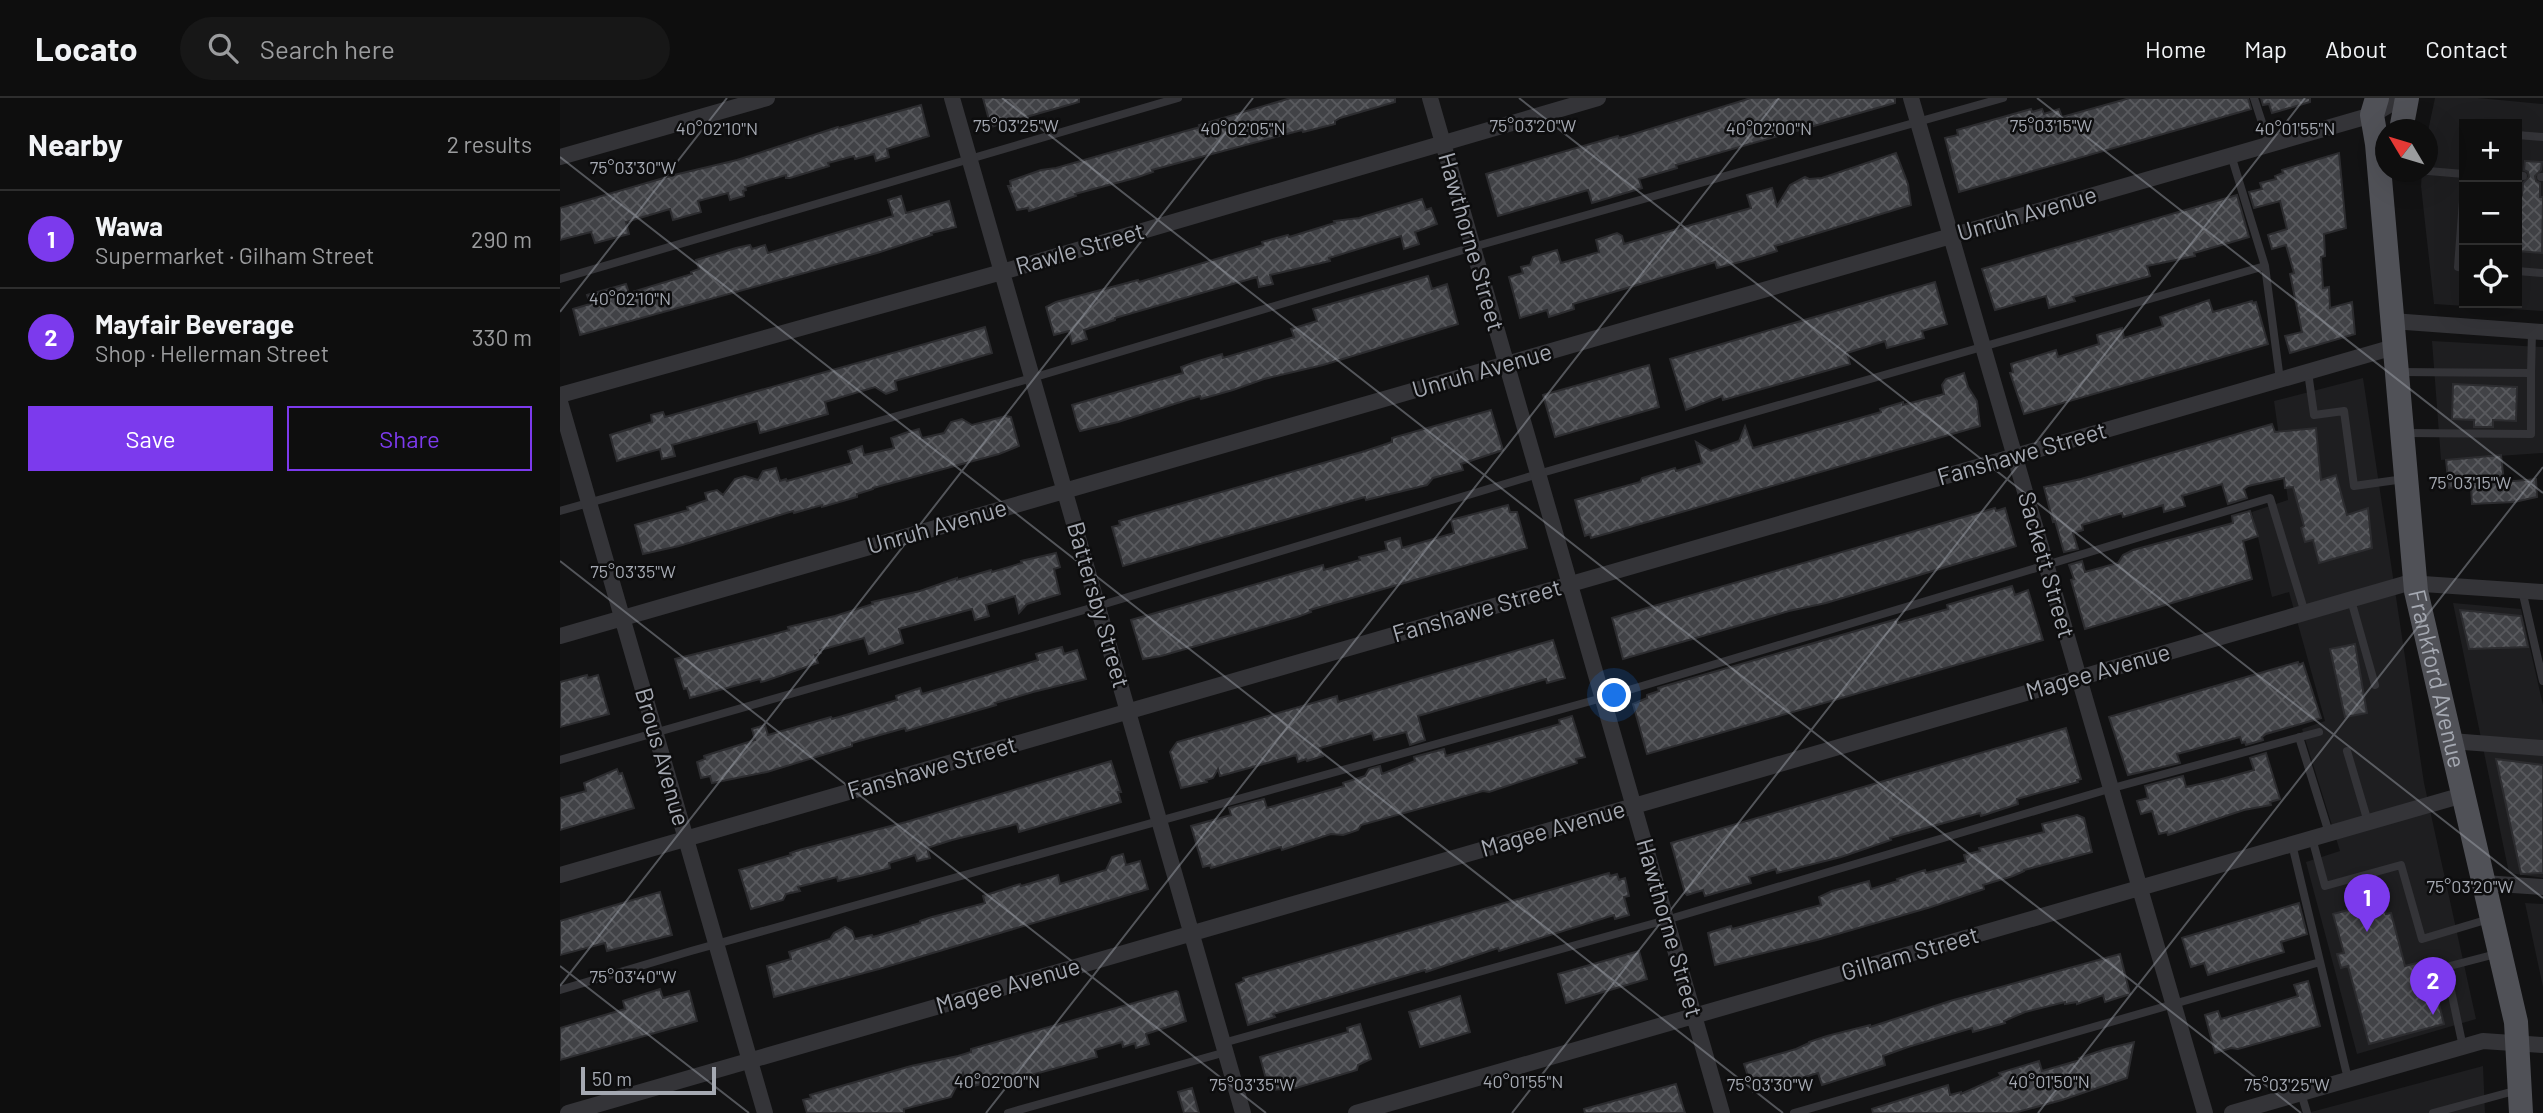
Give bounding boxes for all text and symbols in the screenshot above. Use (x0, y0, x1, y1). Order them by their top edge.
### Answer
search box (180, 17, 670, 80)
text: Locato (35, 28, 138, 68)
icon: search (204, 29, 242, 67)
text: Search here (260, 33, 395, 64)
text: Home (2145, 34, 2206, 63)
text: Map (2244, 34, 2287, 63)
text: About (2325, 34, 2387, 63)
text: Contact (2425, 34, 2508, 63)
text: 75°03'25"W (973, 114, 1059, 136)
text: 75°03'20"W (1490, 114, 1577, 136)
text: 75°03'15"W (2010, 114, 2092, 136)
text: 40°02'10"N (676, 117, 758, 139)
text: 40°02'05"N (1200, 117, 1286, 139)
text: 40°02'00"N (1726, 117, 1812, 139)
text: 40°01'55"N (2255, 117, 2335, 139)
north arrow (2375, 119, 2438, 182)
map controls (2459, 119, 2522, 308)
button: + (2459, 119, 2522, 182)
text: Nearby (28, 126, 123, 162)
text: 2 results (447, 130, 532, 158)
street label: Hawthorne Street (1433, 149, 1512, 334)
text: 75°03'30"W (590, 156, 676, 178)
street label: Unruh Avenue (1953, 179, 2100, 246)
button: − (2459, 182, 2522, 245)
text: Wawa (95, 210, 163, 241)
street label: Rawle Street (1012, 215, 1147, 280)
text: 1 (47, 225, 55, 253)
text: 290 m (471, 225, 532, 253)
text: Supermarket · Gilham Street (95, 241, 375, 269)
button: locate (2459, 245, 2522, 308)
text: 40°02'10"N (589, 287, 671, 309)
text: Mayfair Beverage (95, 308, 294, 339)
text: 2 (45, 323, 57, 351)
text: 330 m (472, 323, 532, 351)
street label: Unruh Avenue (1408, 336, 1555, 403)
text: Shop · Hellerman Street (95, 339, 329, 367)
button: Save (28, 406, 273, 471)
button: Share (287, 406, 532, 471)
street label: Fanshawe Street (1934, 415, 2110, 491)
text: 75°03'15"W (2429, 471, 2511, 493)
street label: Sackett Street (2013, 488, 2082, 641)
street label: Unruh Avenue (863, 492, 1010, 559)
street label: Battersby Street (1062, 518, 1137, 691)
text: 75°03'35"W (590, 560, 676, 582)
street label: Fanshawe Street (1389, 572, 1565, 648)
street label: Frankford Avenue (2403, 586, 2473, 771)
street label: Magee Avenue (2022, 636, 2173, 705)
your location (1597, 678, 1631, 712)
street label: Brous Avenue (630, 684, 697, 829)
street label: Fanshawe Street (844, 729, 1020, 805)
street label: Magee Avenue (1477, 793, 1628, 862)
street label: Hawthorne Street (1631, 835, 1710, 1020)
pin: 1 (2344, 874, 2390, 932)
text: 75°03'20"W (2427, 875, 2514, 897)
street label: Gilham Street (1837, 919, 1982, 986)
street label: Magee Avenue (932, 950, 1083, 1019)
pin: 2 (2410, 957, 2456, 1015)
text: 75°03'40"W (590, 965, 677, 987)
scale bar (581, 1064, 716, 1096)
text: 50 m (592, 1067, 632, 1090)
text: 40°02'00"N (954, 1070, 1040, 1092)
text: 40°01'55"N (1483, 1070, 1563, 1092)
text: 40°01'50"N (2008, 1070, 2090, 1092)
text: 75°03'35"W (1209, 1073, 1295, 1095)
text: 75°03'30"W (1727, 1073, 1813, 1095)
text: 75°03'25"W (2244, 1073, 2330, 1095)

